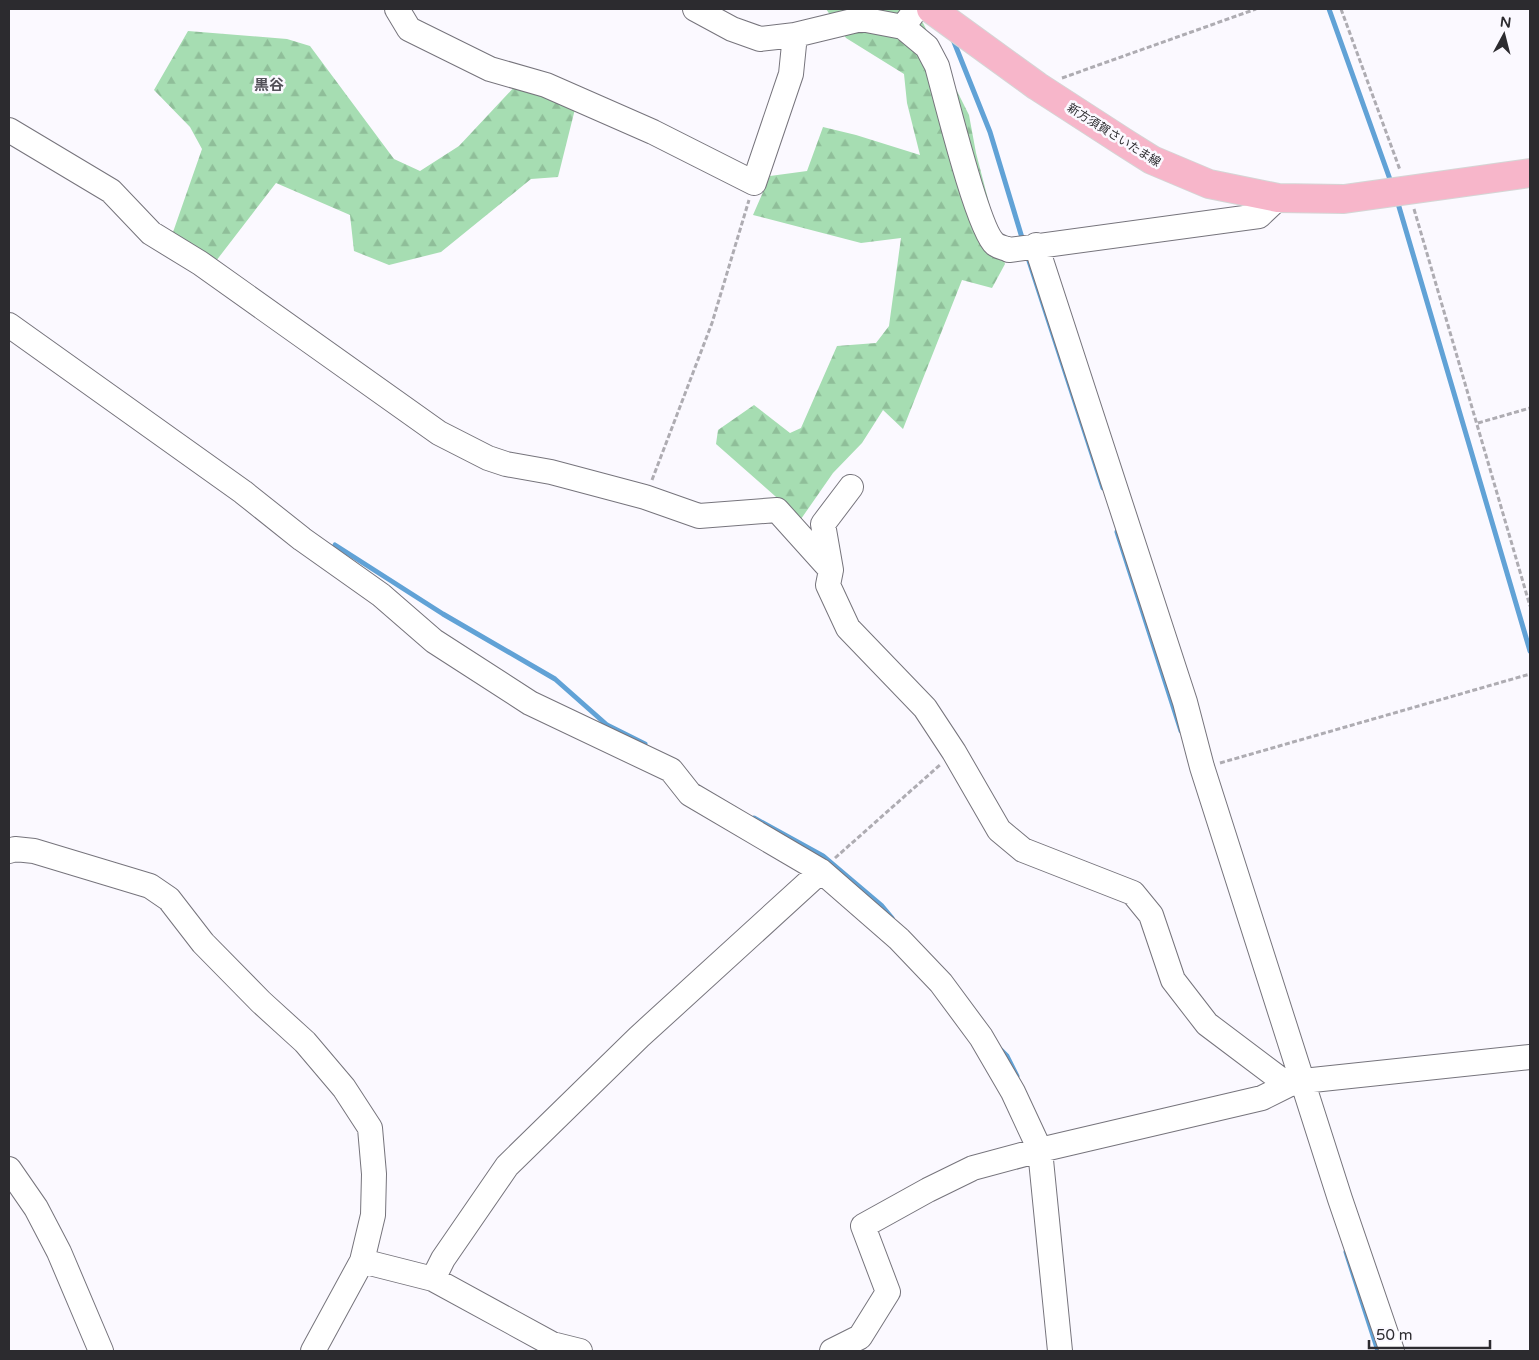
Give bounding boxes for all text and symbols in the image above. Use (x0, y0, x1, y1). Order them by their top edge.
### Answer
north arrow (1479, 10, 1529, 60)
text: N (1499, 13, 1512, 32)
district label: 黒谷 (254, 76, 284, 94)
street label: 新方須賀さいたま線 (1065, 101, 1163, 169)
scale bar (1369, 1318, 1490, 1350)
text: 50 m (1376, 1326, 1413, 1344)

